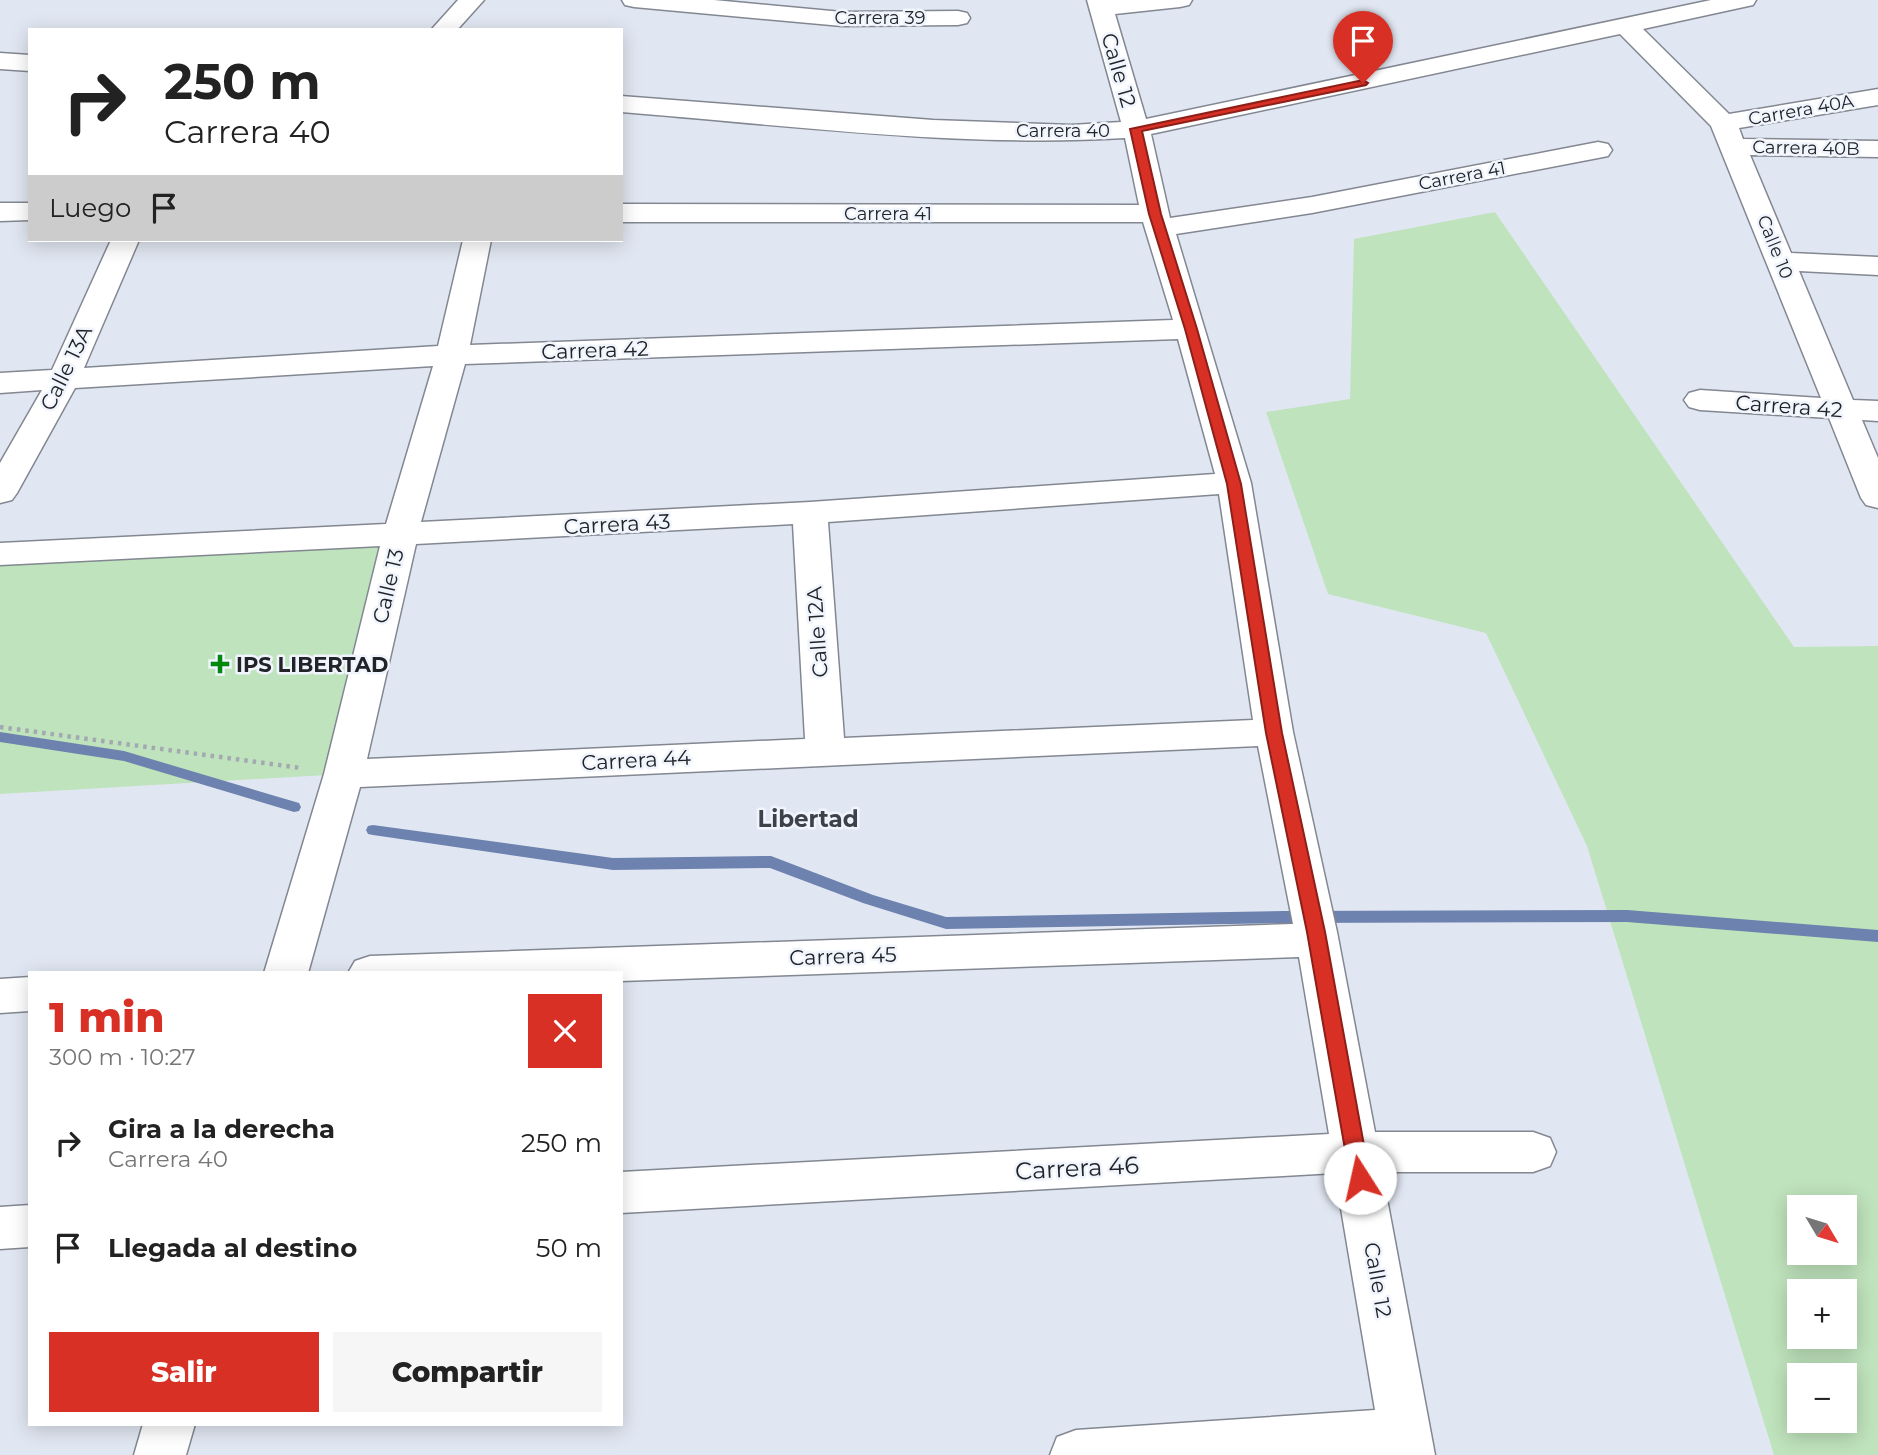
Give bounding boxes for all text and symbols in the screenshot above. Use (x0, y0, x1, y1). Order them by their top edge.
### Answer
street label: Carrera 39 (834, 7, 926, 29)
pin (1333, 11, 1393, 83)
icon: arrive (1344, 22, 1382, 60)
street label: Calle 12 (1096, 30, 1142, 110)
text: 250 m (164, 52, 321, 111)
icon: right (49, 56, 140, 147)
street label: Carrera 40A (1747, 90, 1855, 130)
text: Carrera 40 (164, 112, 331, 151)
street label: Carrera 40 (1016, 120, 1110, 142)
street label: Carrera 40B (1752, 136, 1860, 160)
street label: Carrera 41 (1417, 157, 1507, 195)
icon: arrive (145, 189, 183, 227)
text: Luego (49, 192, 131, 224)
street label: Carrera 41 (844, 203, 932, 225)
street label: Calle 10 (1752, 212, 1798, 282)
street label: Calle 13A (35, 321, 98, 414)
street label: Carrera 42 (541, 336, 649, 364)
street label: Carrera 42 (1735, 390, 1844, 422)
street label: Carrera 43 (563, 509, 671, 539)
street label: Calle 13 (367, 546, 409, 626)
street label: Calle 12A (801, 585, 833, 678)
place label: IPS LIBERTAD (236, 652, 388, 677)
marker: IPS LIBERTAD (210, 654, 230, 674)
street label: Carrera 44 (581, 745, 691, 775)
district label: Libertad (757, 805, 859, 833)
street label: Carrera 45 (789, 942, 897, 970)
text: 1 min (49, 991, 165, 1043)
button: close (528, 994, 602, 1068)
text: 300 m · 10:27 (49, 1043, 196, 1071)
text: Gira a la derecha (108, 1113, 335, 1145)
icon: right (49, 1124, 87, 1162)
text: 250 m (521, 1127, 602, 1159)
position arrow (1323, 1141, 1397, 1215)
text: Carrera 40 (108, 1145, 228, 1173)
street label: Carrera 46 (1014, 1150, 1140, 1186)
north arrow (1787, 1195, 1857, 1265)
map controls (1787, 1195, 1857, 1433)
icon: arrive (49, 1229, 87, 1267)
text: Llegada al destino (108, 1232, 357, 1264)
text: 50 m (536, 1232, 602, 1264)
street label: Calle 12 (1359, 1240, 1397, 1320)
button: + (1787, 1279, 1857, 1349)
button: Salir (49, 1332, 319, 1412)
button: Compartir (333, 1332, 602, 1412)
button: − (1787, 1363, 1857, 1433)

